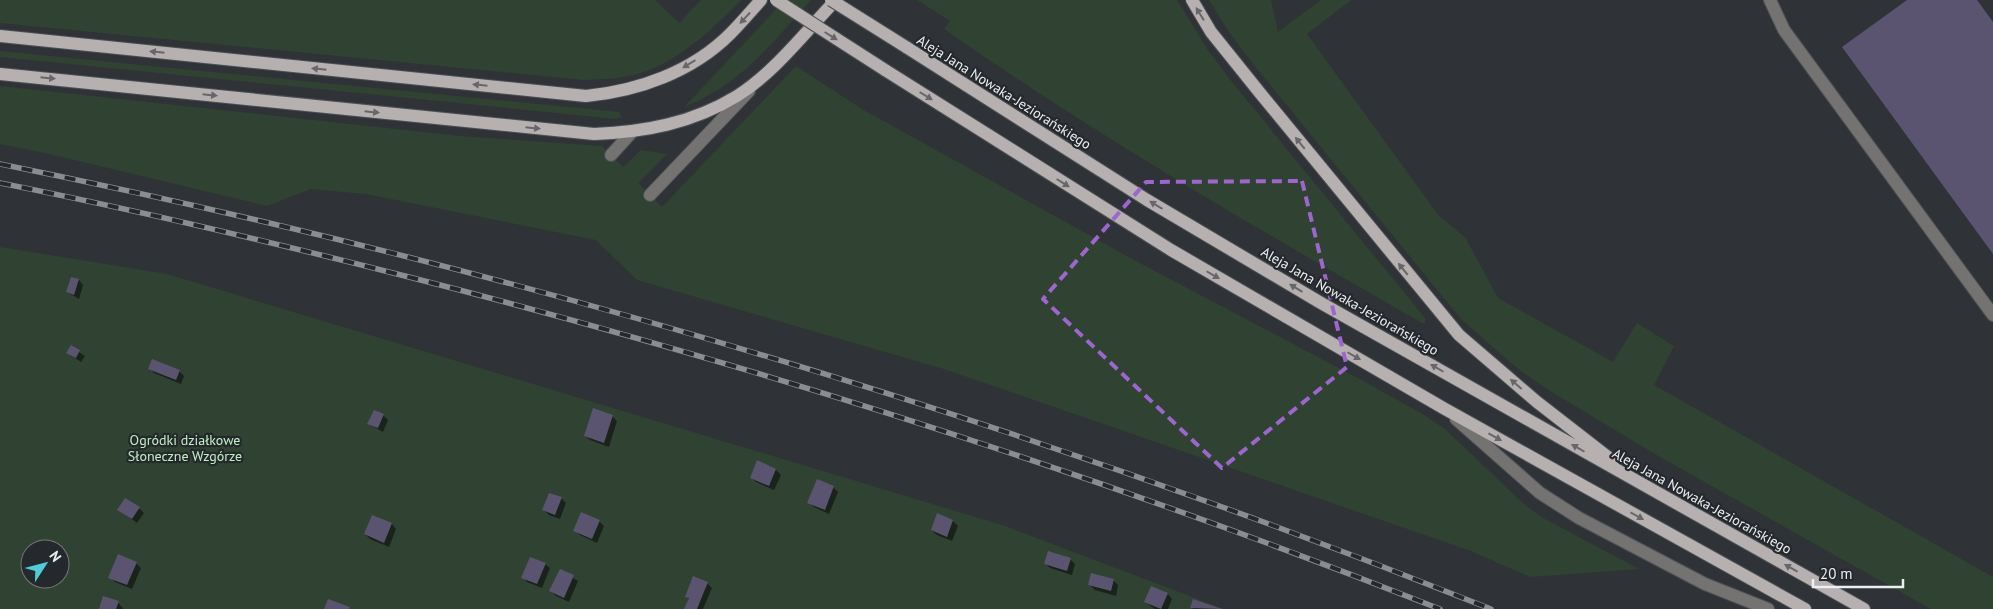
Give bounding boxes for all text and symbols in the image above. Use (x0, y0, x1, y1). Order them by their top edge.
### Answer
one-way arrow (1196, 8, 1205, 21)
one-way arrow (739, 11, 751, 23)
one-way arrow (825, 31, 838, 40)
street label: Aleja Jana Nowaka-Jeziorańskiego (914, 31, 1094, 153)
one-way arrow (149, 48, 165, 56)
one-way arrow (682, 59, 695, 68)
one-way arrow (311, 65, 327, 73)
one-way arrow (41, 75, 57, 83)
one-way arrow (472, 81, 488, 89)
one-way arrow (202, 91, 218, 99)
one-way arrow (919, 91, 933, 100)
one-way arrow (364, 108, 380, 116)
one-way arrow (526, 124, 542, 132)
one-way arrow (1294, 137, 1305, 150)
one-way arrow (1057, 178, 1070, 187)
one-way arrow (1149, 200, 1162, 209)
street label: Aleja Jana Nowaka-Jeziorańskiego (1258, 243, 1442, 359)
one-way arrow (1397, 263, 1408, 276)
one-way arrow (1207, 270, 1220, 279)
one-way arrow (1289, 283, 1302, 292)
one-way arrow (1347, 352, 1361, 361)
one-way arrow (1430, 364, 1443, 373)
one-way arrow (1510, 379, 1523, 390)
park label: Ogródki działkowe Słoneczne Wzgórze (128, 431, 242, 465)
one-way arrow (1488, 432, 1502, 441)
one-way arrow (1572, 444, 1585, 453)
street label: Aleja Jana Nowaka-Jeziorańskiego (1609, 444, 1795, 558)
one-way arrow (1631, 511, 1644, 520)
north arrow (20, 539, 70, 589)
text: N (46, 547, 66, 565)
scale bar (1813, 556, 1903, 588)
one-way arrow (1784, 564, 1799, 572)
text: 20 m (1820, 564, 1853, 583)

